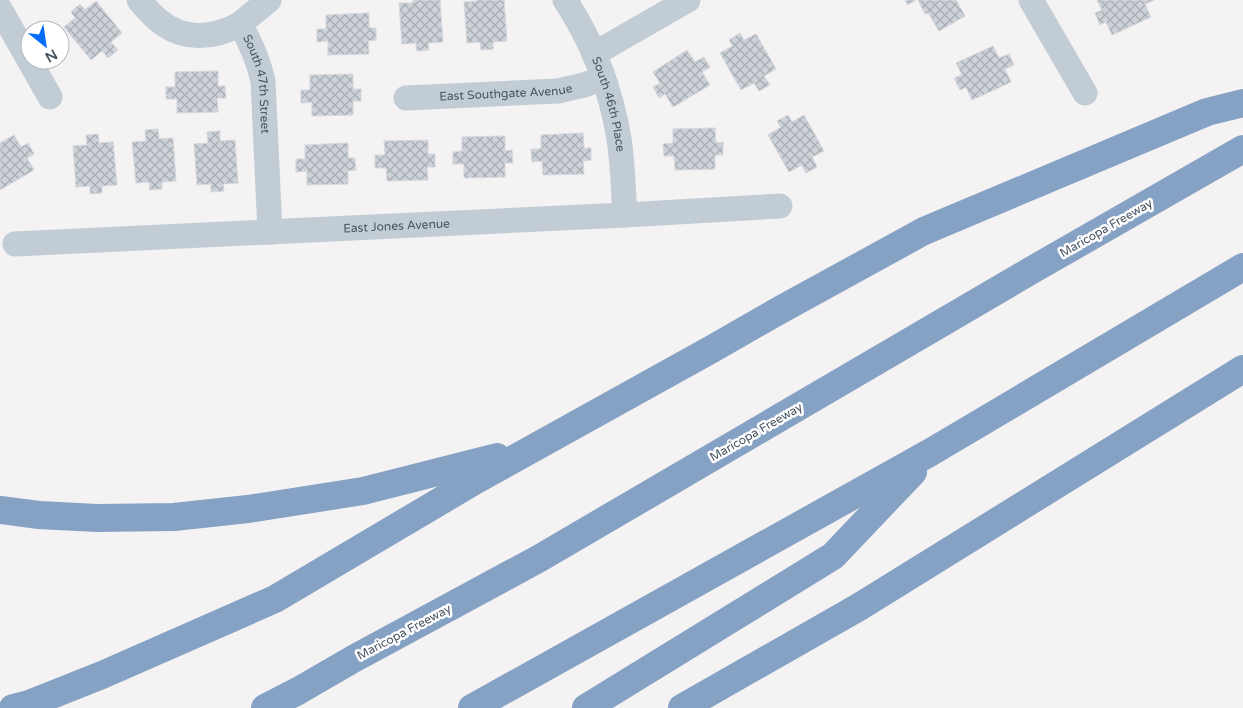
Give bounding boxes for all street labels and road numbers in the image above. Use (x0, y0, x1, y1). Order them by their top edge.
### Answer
street label: South 47th Street (240, 32, 272, 134)
street label: South 46th Place (589, 55, 628, 153)
street label: East Southgate Avenue (439, 81, 574, 103)
street label: Maricopa Freeway (1057, 196, 1155, 260)
street label: East Jones Avenue (343, 216, 450, 235)
street label: Maricopa Freeway (707, 400, 805, 464)
street label: Maricopa Freeway (355, 601, 454, 663)

